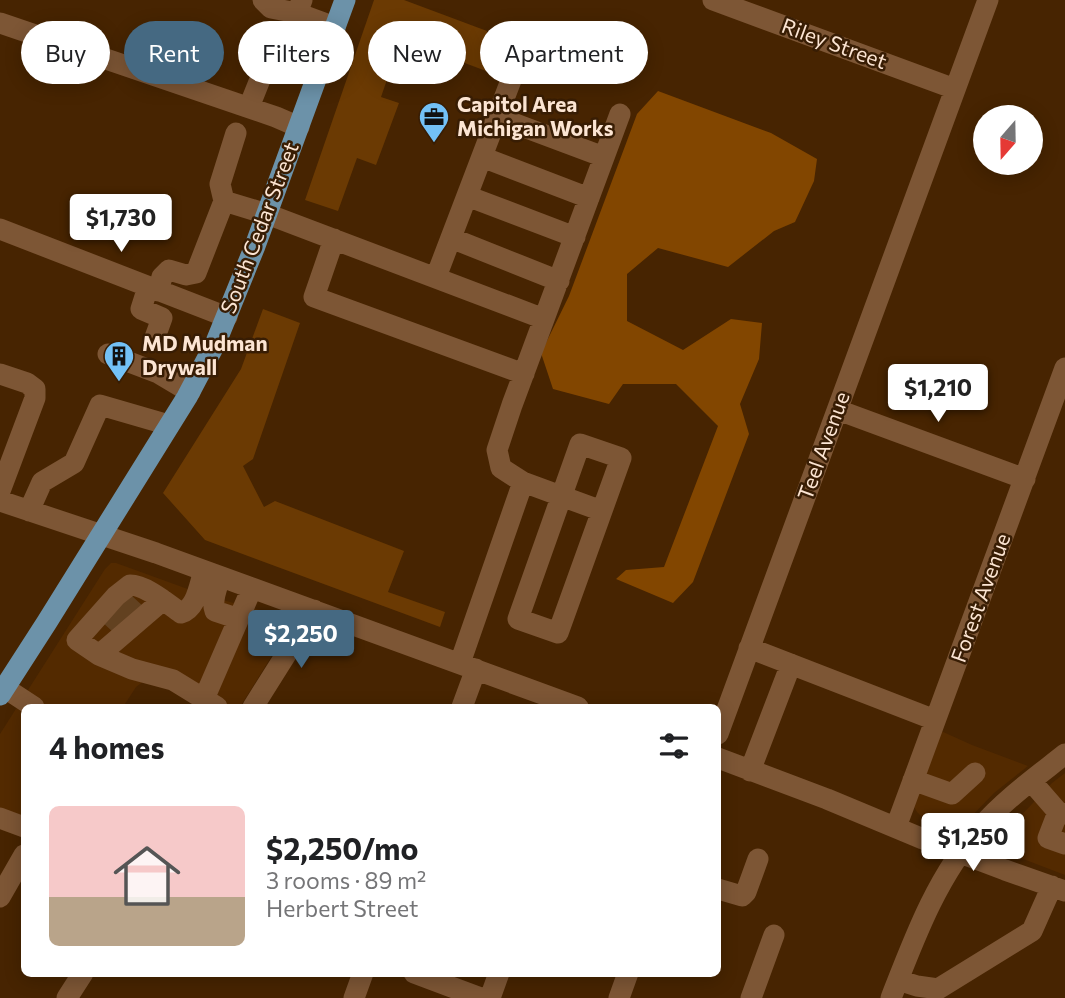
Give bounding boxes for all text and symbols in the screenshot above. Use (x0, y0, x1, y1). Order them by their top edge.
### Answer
street label: Riley Street (779, 12, 890, 73)
chip: Buy (21, 21, 110, 84)
chip: Rent (124, 21, 224, 84)
chip: Filters (238, 21, 354, 84)
chip: New (368, 21, 466, 84)
chip: Apartment (480, 21, 648, 84)
place label: Capitol Area Michigan Works (457, 91, 614, 140)
office icon: Capitol Area Michigan Works (417, 100, 451, 144)
north arrow (973, 105, 1043, 175)
map controls (973, 105, 1043, 175)
street label: South Cedar Street (214, 138, 303, 317)
pin: $1,730 (64, 194, 178, 254)
text: $1,730 (86, 203, 156, 231)
place label: MD Mudman Drywall (142, 330, 268, 379)
building icon: MD Mudman Drywall (102, 339, 136, 383)
pin: $1,210 (881, 364, 995, 424)
text: $1,210 (904, 373, 972, 401)
street label: Teel Avenue (791, 388, 854, 503)
street label: Forest Avenue (945, 530, 1014, 665)
pin: $2,250 (244, 610, 358, 670)
text: $2,250 (264, 619, 338, 647)
icon: filters (655, 727, 693, 765)
text: 4 homes (49, 728, 164, 765)
pin: $1,250 (916, 814, 1030, 873)
text: $1,250 (937, 822, 1009, 850)
text: $2,250/mo (266, 829, 418, 866)
icon: home (105, 834, 189, 918)
text: 3 rooms · 89 m² (266, 866, 426, 894)
text: Herbert Street (266, 894, 418, 922)

